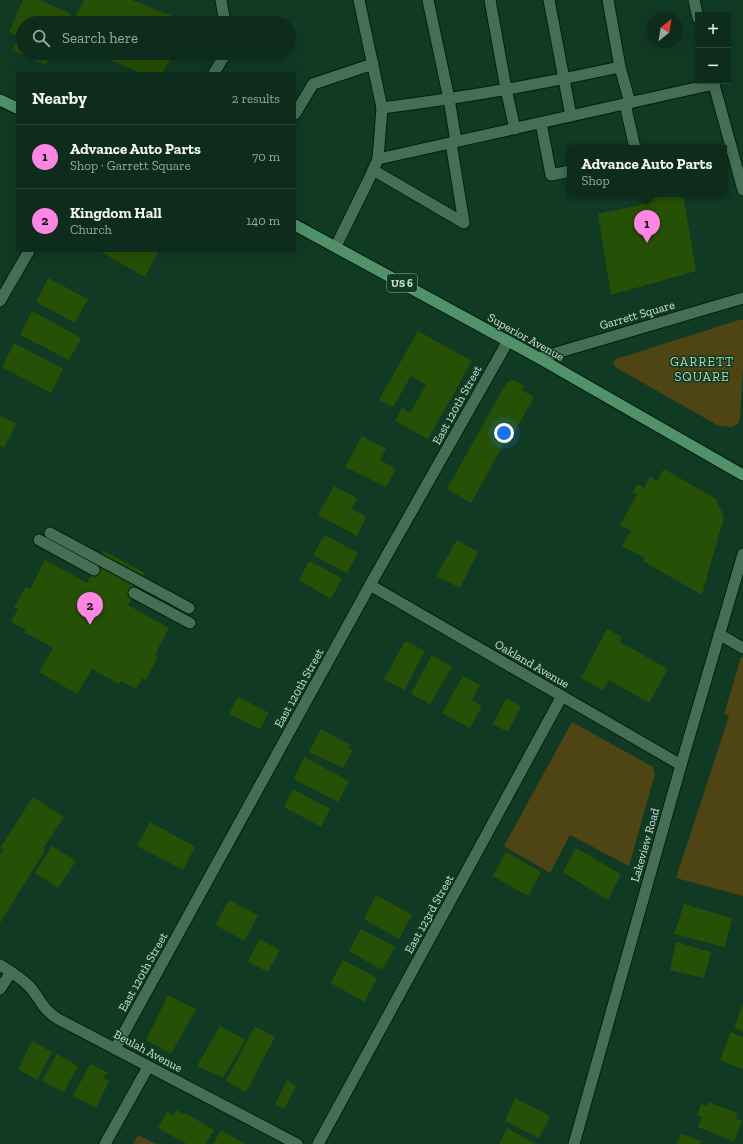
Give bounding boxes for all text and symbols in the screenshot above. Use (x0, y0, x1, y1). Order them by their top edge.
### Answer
north arrow (647, 12, 683, 48)
map controls (695, 12, 731, 84)
button: + (695, 12, 731, 48)
search box (16, 16, 296, 60)
icon: search (30, 27, 52, 49)
text: Search here (62, 29, 138, 47)
button: − (695, 48, 731, 84)
text: Nearby (32, 88, 87, 108)
text: 2 results (232, 91, 280, 106)
text: Advance Auto Parts (70, 140, 201, 158)
popup (567, 145, 727, 197)
text: 1 (42, 149, 48, 164)
text: 70 m (252, 149, 280, 164)
text: Advance Auto Parts (582, 155, 712, 173)
text: Shop · Garrett Square (70, 158, 191, 173)
text: Shop (582, 173, 610, 188)
text: Kingdom Hall (70, 204, 162, 222)
pin: 1 (634, 210, 660, 243)
text: 2 (42, 213, 48, 228)
text: 140 m (246, 213, 280, 228)
text: Church (70, 222, 112, 237)
road number: US 6 (387, 274, 417, 292)
street label: Garrett Square (598, 297, 676, 332)
street label: Superior Avenue (485, 310, 567, 364)
district label: GARRETT SQUARE (670, 354, 734, 384)
street label: East 120th Street (429, 362, 485, 447)
your location (494, 423, 514, 443)
pin: 2 (77, 592, 103, 625)
street label: Oakland Avenue (492, 637, 572, 691)
street label: East 120th Street (271, 645, 327, 730)
street label: Lakeview Road (628, 806, 662, 884)
street label: East 123rd Street (402, 872, 457, 956)
street label: East 120th Street (115, 929, 171, 1014)
street label: Beulah Avenue (111, 1027, 185, 1075)

